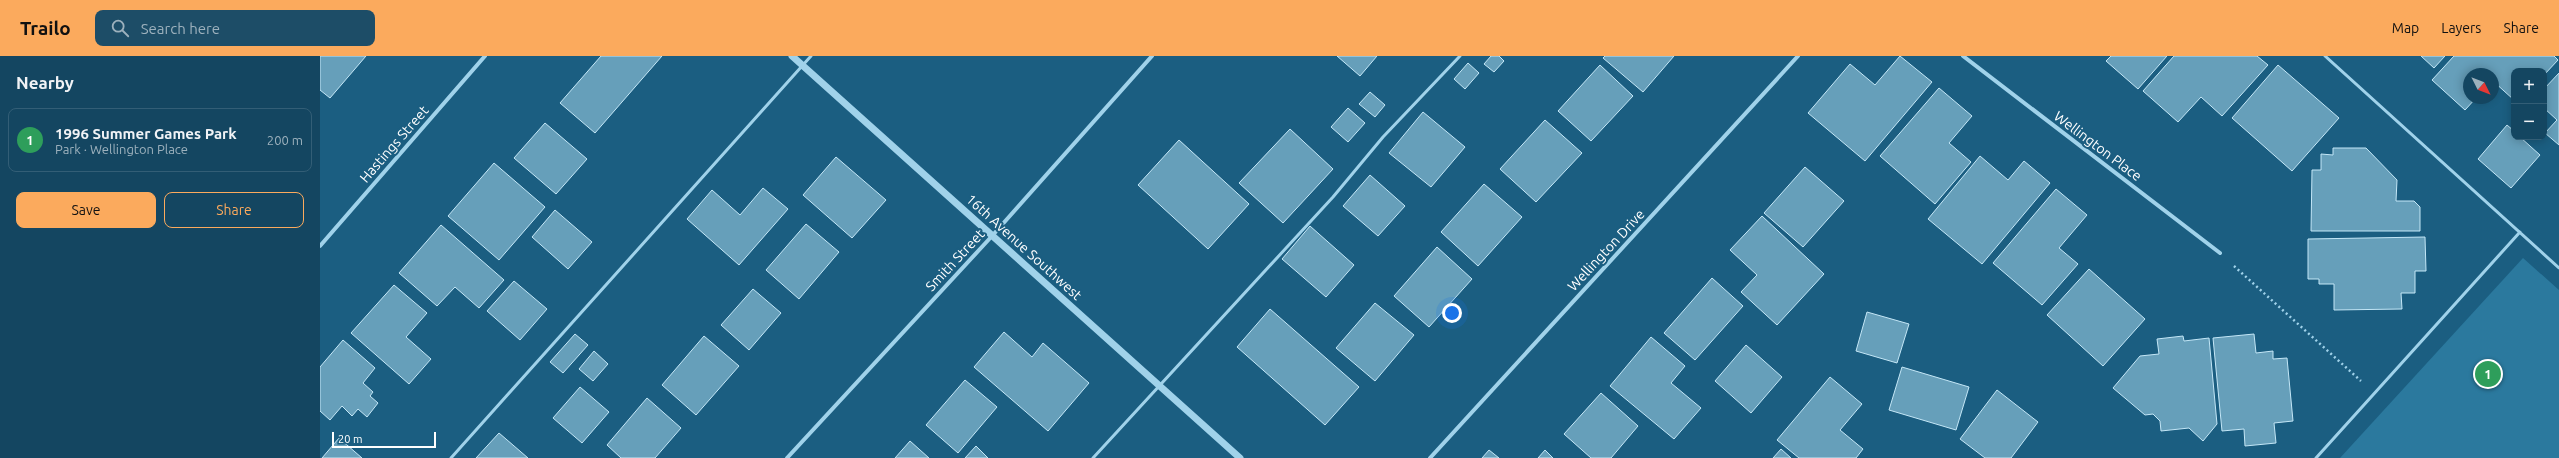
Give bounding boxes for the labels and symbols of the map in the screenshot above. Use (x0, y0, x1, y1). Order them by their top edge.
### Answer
north arrow (2463, 68, 2499, 104)
street label: Hastings Street (356, 102, 432, 186)
street label: Wellington Place (2051, 108, 2145, 184)
street label: 16th Avenue Southwest (963, 191, 1085, 303)
street label: Wellington Drive (1564, 206, 1648, 294)
street label: Smith Street (922, 225, 988, 294)
your location (1442, 303, 1462, 323)
pin: 1 (2475, 359, 2501, 389)
scale bar (332, 430, 436, 449)

